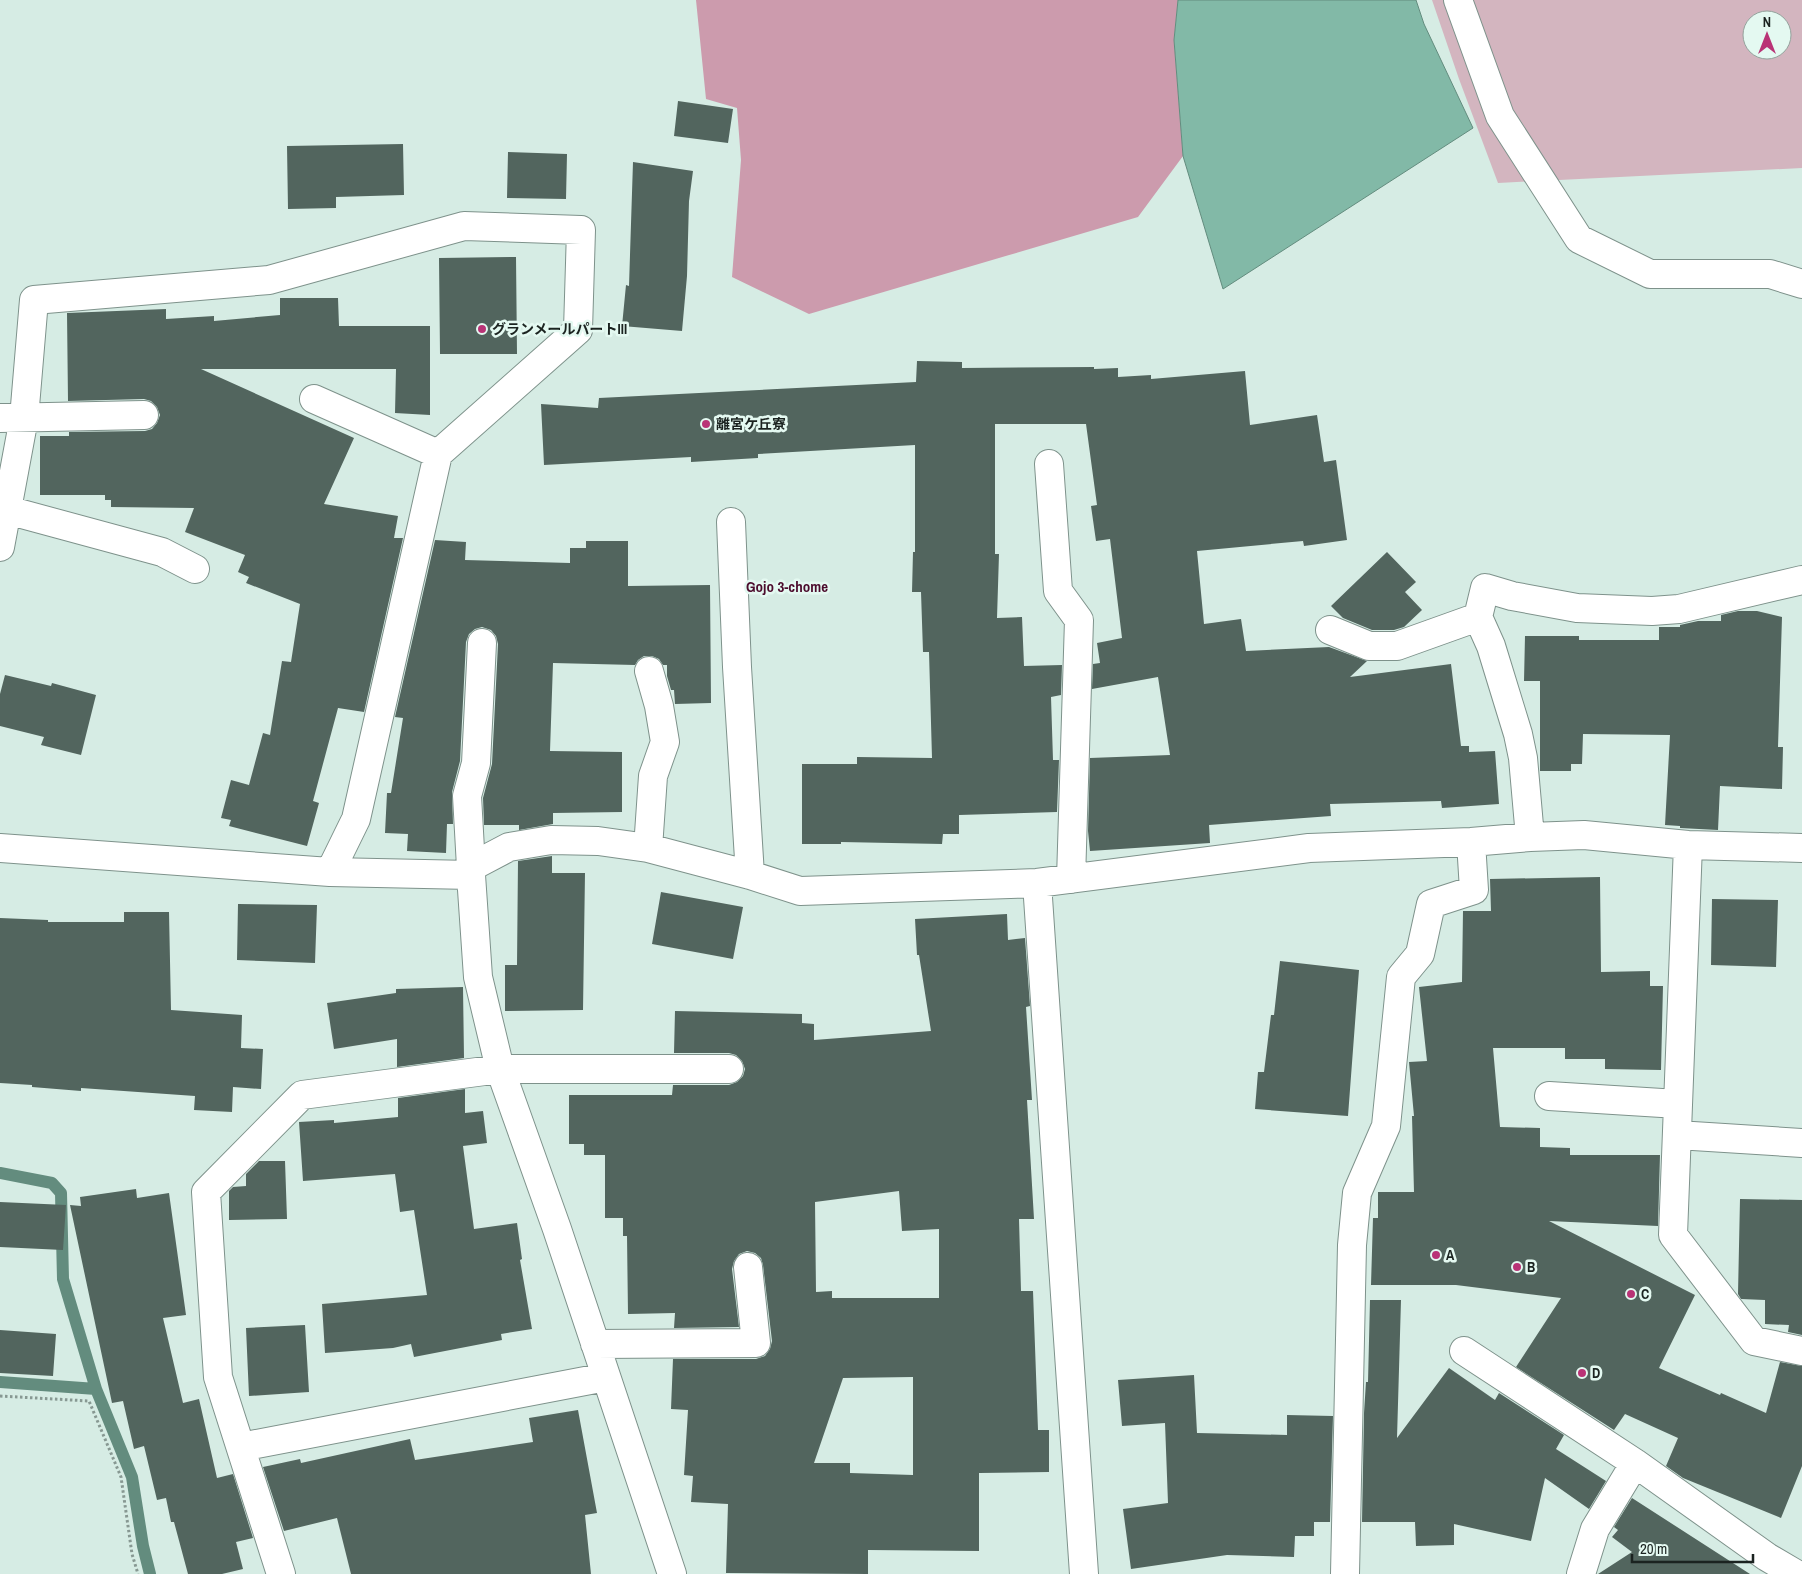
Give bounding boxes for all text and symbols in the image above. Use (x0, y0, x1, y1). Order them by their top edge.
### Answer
north arrow (1742, 10, 1792, 60)
text: N (1763, 13, 1771, 31)
place label: グランメールパートIII (492, 320, 627, 338)
marker: グランメールパートIII (476, 323, 488, 335)
place label: 離宮ケ丘寮 (716, 415, 786, 433)
marker: 離宮ケ丘寮 (700, 418, 712, 430)
district label: Gojo 3-chome (746, 576, 828, 597)
place label: A (1446, 1246, 1455, 1264)
marker: A (1430, 1249, 1442, 1261)
place label: B (1527, 1258, 1535, 1276)
marker: B (1511, 1261, 1523, 1273)
place label: C (1641, 1285, 1649, 1303)
marker: C (1625, 1288, 1637, 1300)
place label: D (1592, 1364, 1600, 1382)
marker: D (1576, 1367, 1588, 1379)
scale bar (1632, 1532, 1753, 1564)
text: 20 m (1640, 1538, 1667, 1559)

